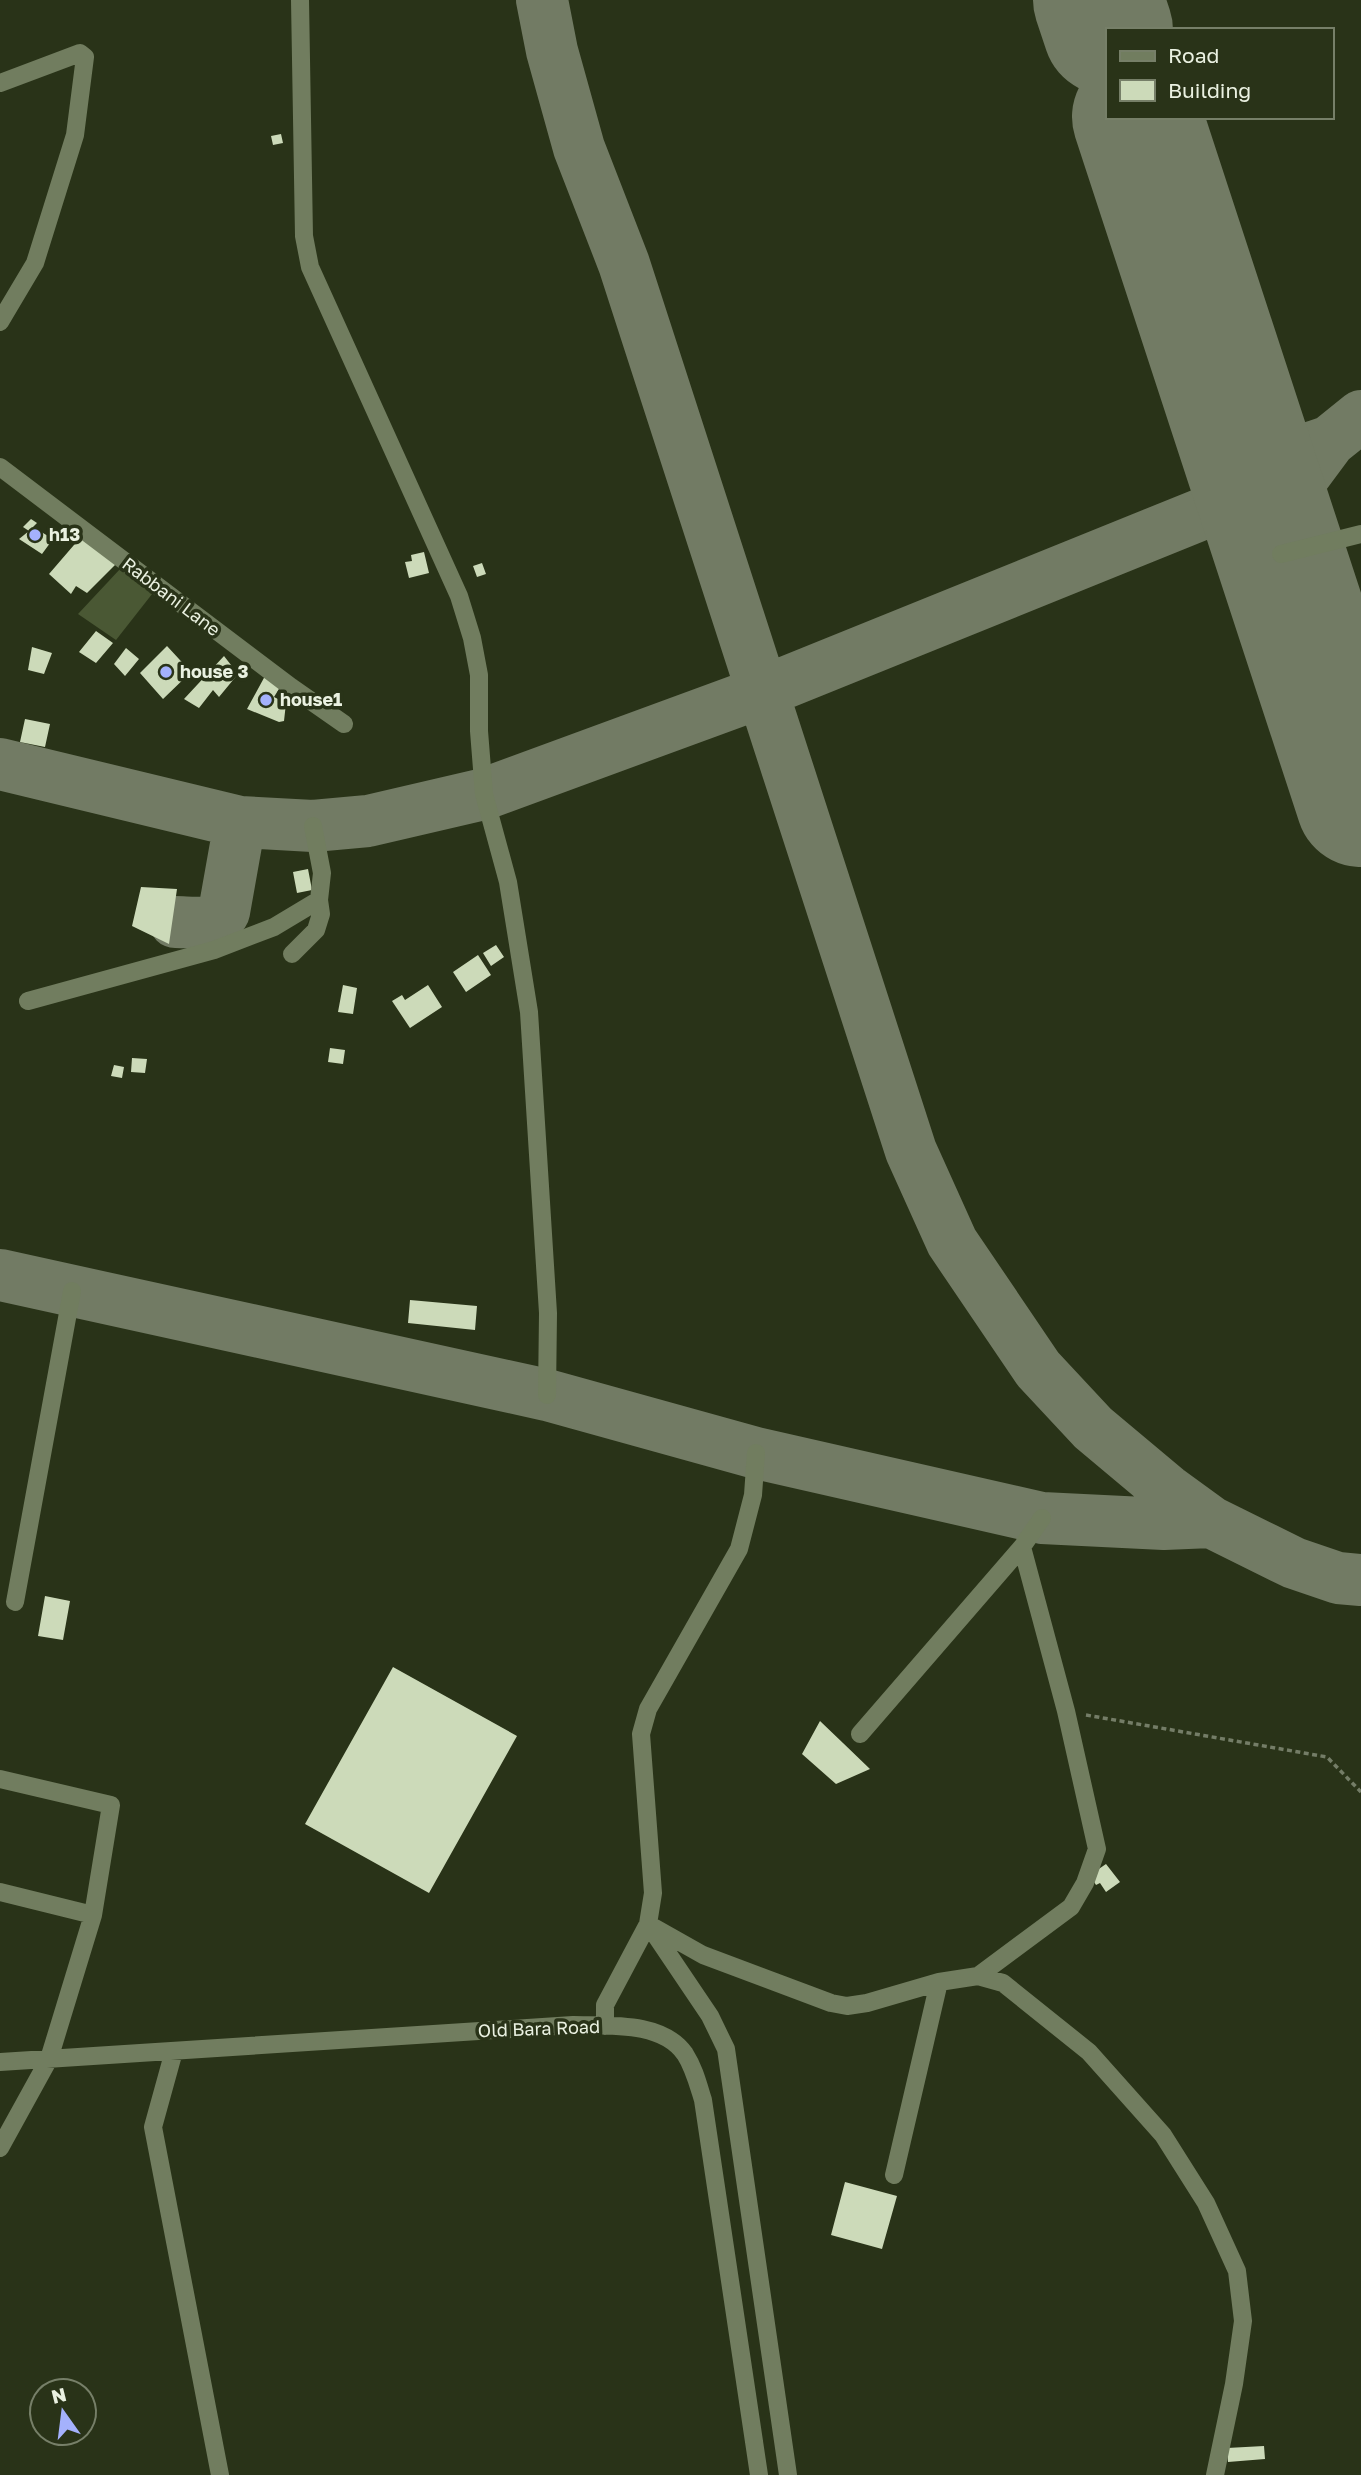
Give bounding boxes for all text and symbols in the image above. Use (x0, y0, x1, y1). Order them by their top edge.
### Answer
legend (1106, 28, 1333, 119)
text: Road (1168, 42, 1219, 68)
text: Building (1168, 77, 1251, 103)
place label: h13 (49, 523, 80, 545)
marker: h13 (27, 527, 43, 543)
street label: Rabbani Lane (118, 552, 225, 640)
place label: house 3 (180, 660, 249, 682)
marker: house 3 (158, 664, 174, 680)
place label: house1 (280, 688, 342, 710)
marker: house1 (258, 692, 274, 708)
street label: Old Bara Road (477, 2015, 600, 2041)
north arrow (28, 2377, 98, 2447)
text: N (49, 2382, 69, 2408)

